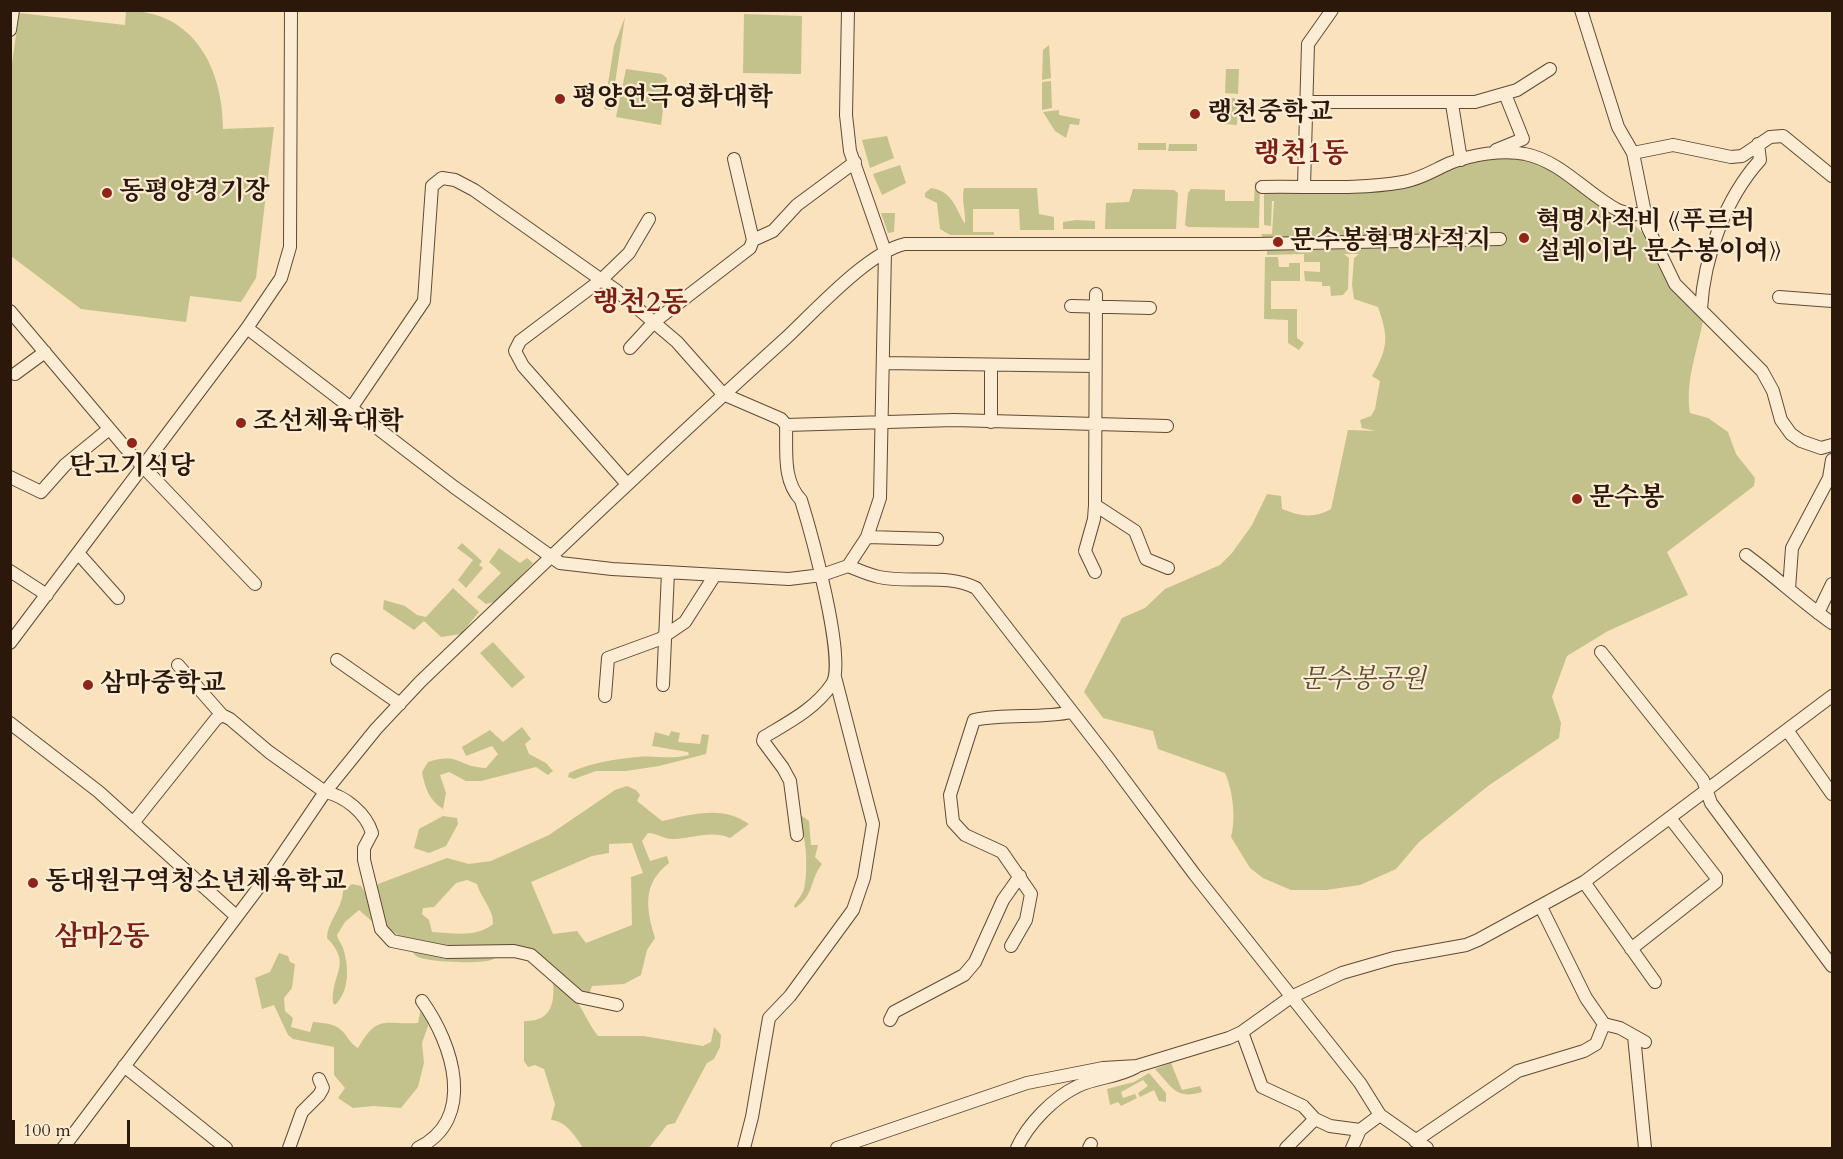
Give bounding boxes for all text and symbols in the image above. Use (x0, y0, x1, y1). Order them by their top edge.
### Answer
place label: 평양연극영화대학 (572, 83, 773, 115)
marker: 평양연극영화대학 (553, 92, 567, 106)
place label: 랭천중학교 (1207, 98, 1333, 130)
marker: 랭천중학교 (1188, 107, 1202, 121)
district label: 랭천1동 (1253, 139, 1349, 173)
place label: 동평양경기장 (119, 177, 270, 209)
marker: 동평양경기장 (100, 186, 114, 200)
place label: 혁명사적비 《푸르러 설레이라 문수봉이여》 (1536, 207, 1781, 268)
place label: 문수봉혁명사적지 (1290, 226, 1491, 258)
marker: 혁명사적비 《푸르러 설레이라 문수봉이여》 (1517, 231, 1531, 245)
marker: 문수봉혁명사적지 (1271, 235, 1285, 249)
district label: 랭천2동 (592, 288, 688, 322)
place label: 조선체육대학 (253, 407, 404, 439)
marker: 조선체육대학 (234, 416, 248, 430)
marker: 단고기식당 (125, 436, 139, 450)
place label: 단고기식당 (69, 452, 195, 484)
place label: 문수봉 (1589, 483, 1664, 515)
marker: 문수봉 (1570, 492, 1584, 506)
park label: 문수봉공원 (1300, 665, 1426, 697)
place label: 삼마중학교 (100, 669, 226, 701)
marker: 삼마중학교 (81, 678, 95, 692)
place label: 동대원구역청소년체육학교 (45, 867, 346, 899)
marker: 동대원구역청소년체육학교 (26, 876, 40, 890)
district label: 삼마2동 (54, 922, 150, 956)
scale bar (15, 1108, 134, 1146)
text: 100 m (23, 1118, 71, 1143)

